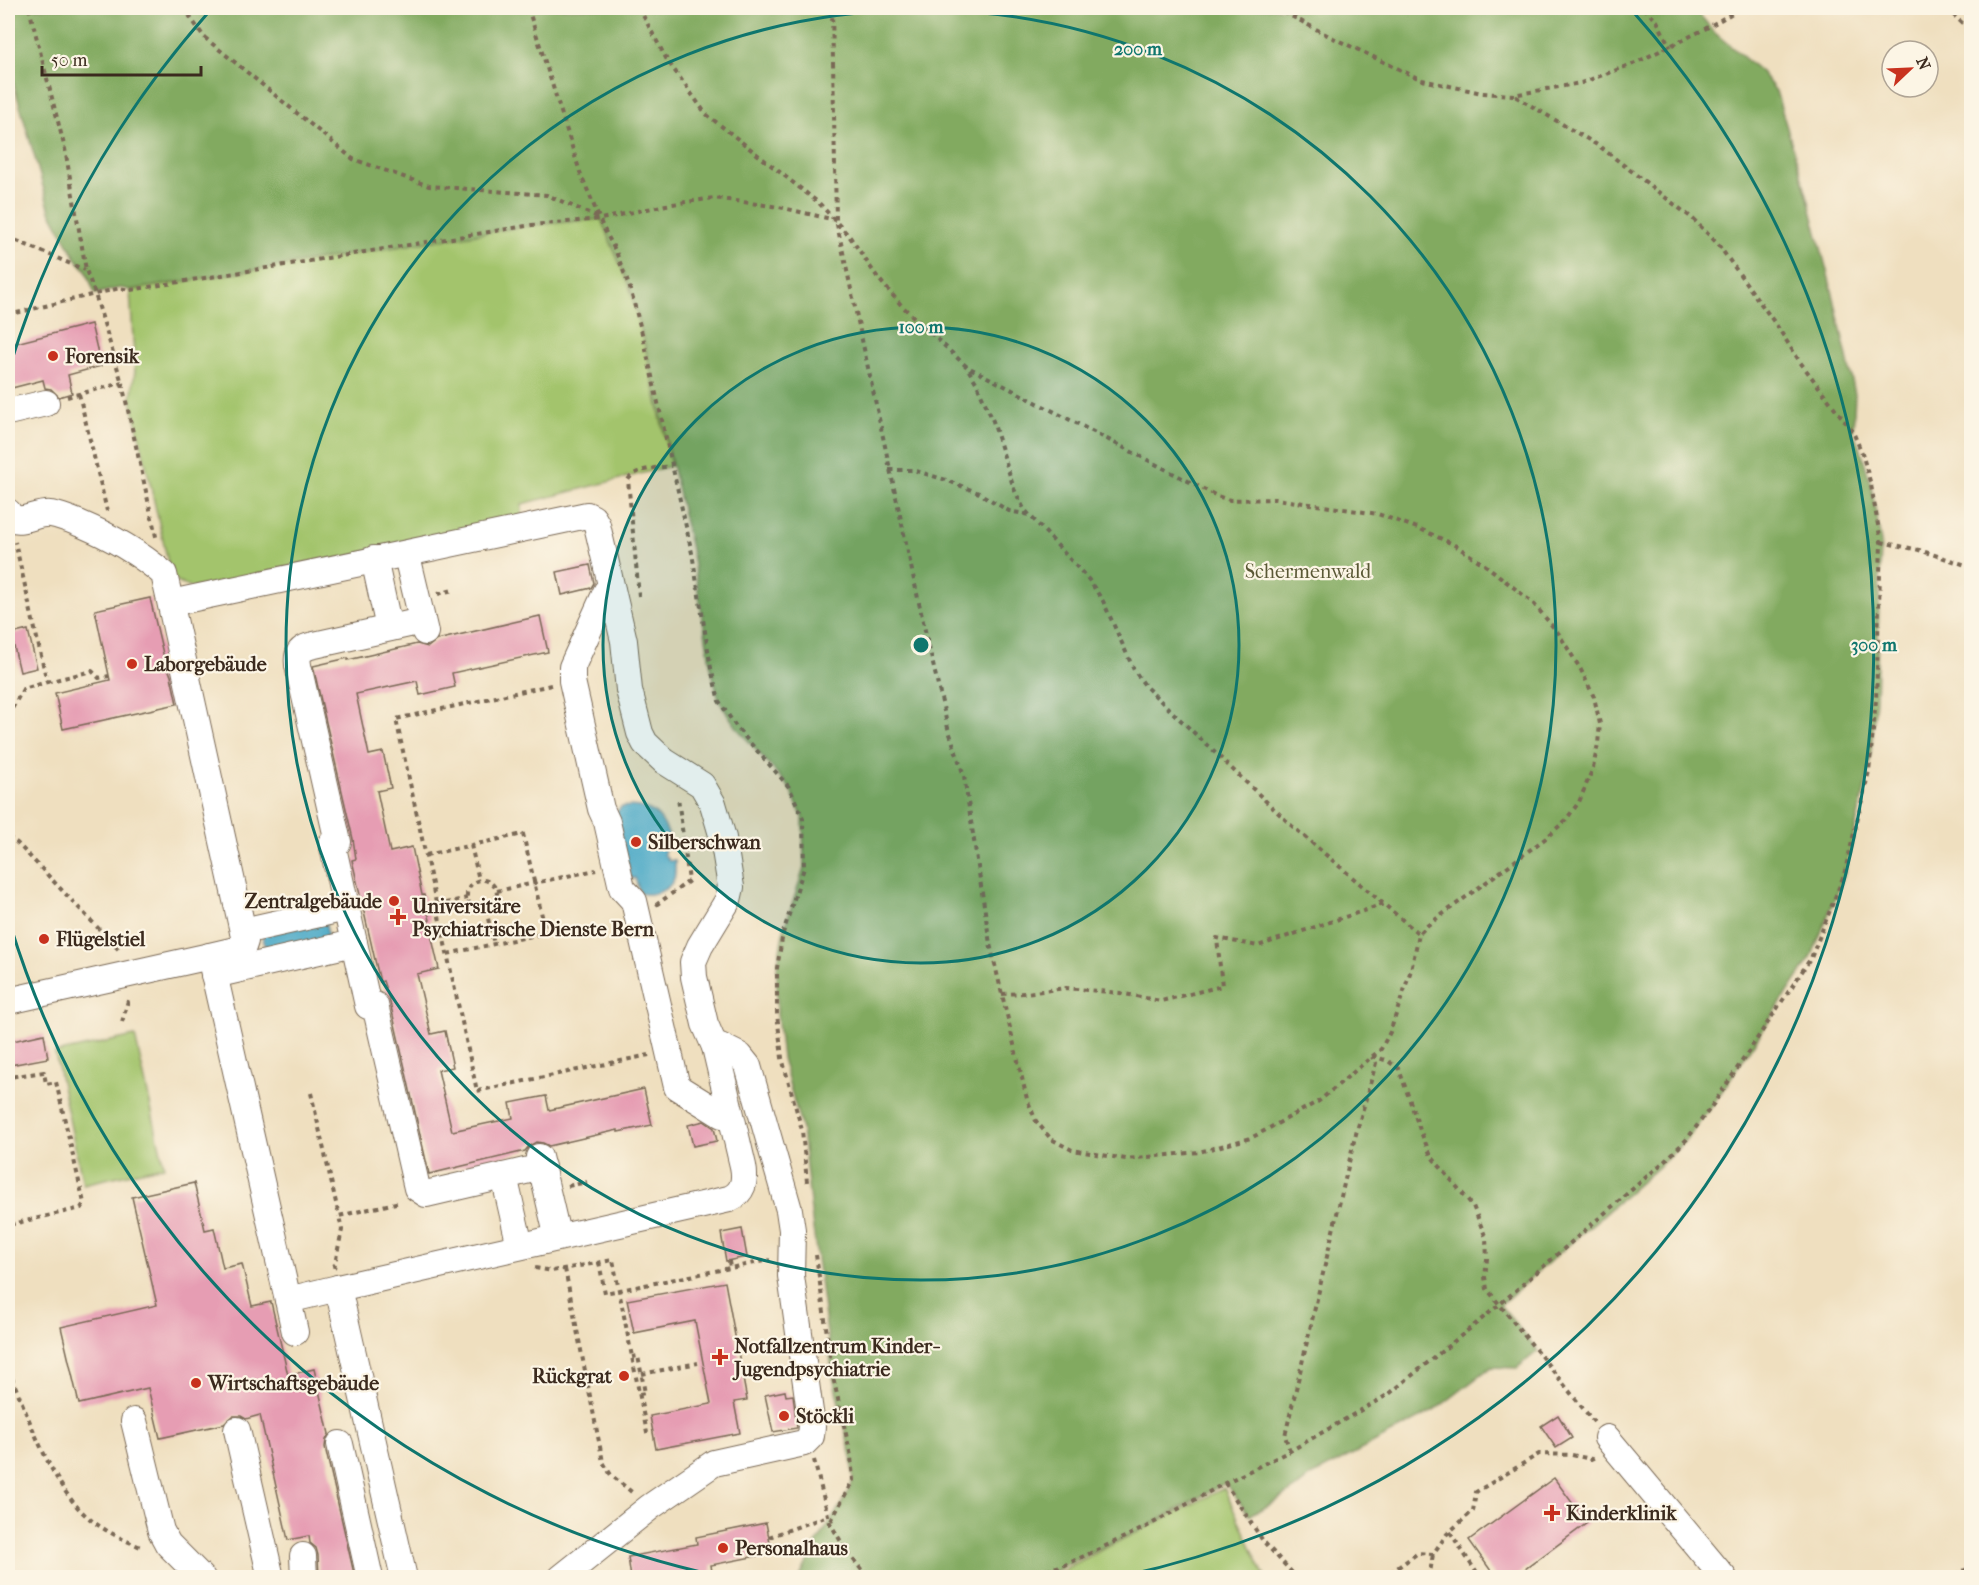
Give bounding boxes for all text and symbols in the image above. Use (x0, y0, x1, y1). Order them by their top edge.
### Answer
scale bar (42, 39, 201, 77)
text: 200 m (1114, 39, 1163, 60)
north arrow (1880, 39, 1940, 99)
text: 50 m (51, 50, 88, 71)
text: N (1912, 54, 1935, 73)
text: 100 m (898, 317, 945, 338)
place label: Forensik (64, 345, 140, 368)
marker: Forensik (46, 349, 60, 363)
park label: Schermenwald (1245, 560, 1372, 583)
centre of rings (911, 635, 931, 655)
text: 300 m (1851, 635, 1898, 656)
place label: Laborgebäude (144, 653, 267, 676)
marker: Laborgebäude (125, 657, 139, 671)
place label: Silberschwan (648, 831, 761, 854)
marker: Silberschwan (629, 835, 643, 849)
place label: Zentralgebäude (245, 890, 382, 913)
marker: Zentralgebäude (387, 894, 401, 908)
place label: Universitäre Psychiatrische Dienste Bern (411, 895, 654, 941)
marker: Universitäre Psychiatrische Dienste Bern (389, 908, 407, 926)
place label: Flügelstiel (55, 928, 146, 951)
marker: Flügelstiel (37, 932, 51, 946)
place label: Notfallzentrum Kinder- Jugendpsychiatrie (732, 1335, 940, 1381)
marker: Notfallzentrum Kinder- Jugendpsychiatrie (711, 1348, 729, 1366)
place label: Rückgrat (532, 1365, 613, 1388)
marker: Rückgrat (617, 1369, 631, 1383)
place label: Wirtschaftsgebäude (207, 1372, 379, 1395)
marker: Wirtschaftsgebäude (189, 1376, 203, 1390)
place label: Stöckli (796, 1405, 855, 1428)
marker: Stöckli (777, 1409, 791, 1423)
place label: Kinderklinik (1566, 1502, 1677, 1525)
marker: Kinderklinik (1543, 1504, 1561, 1522)
place label: Personalhaus (735, 1537, 849, 1560)
marker: Personalhaus (716, 1541, 730, 1555)

